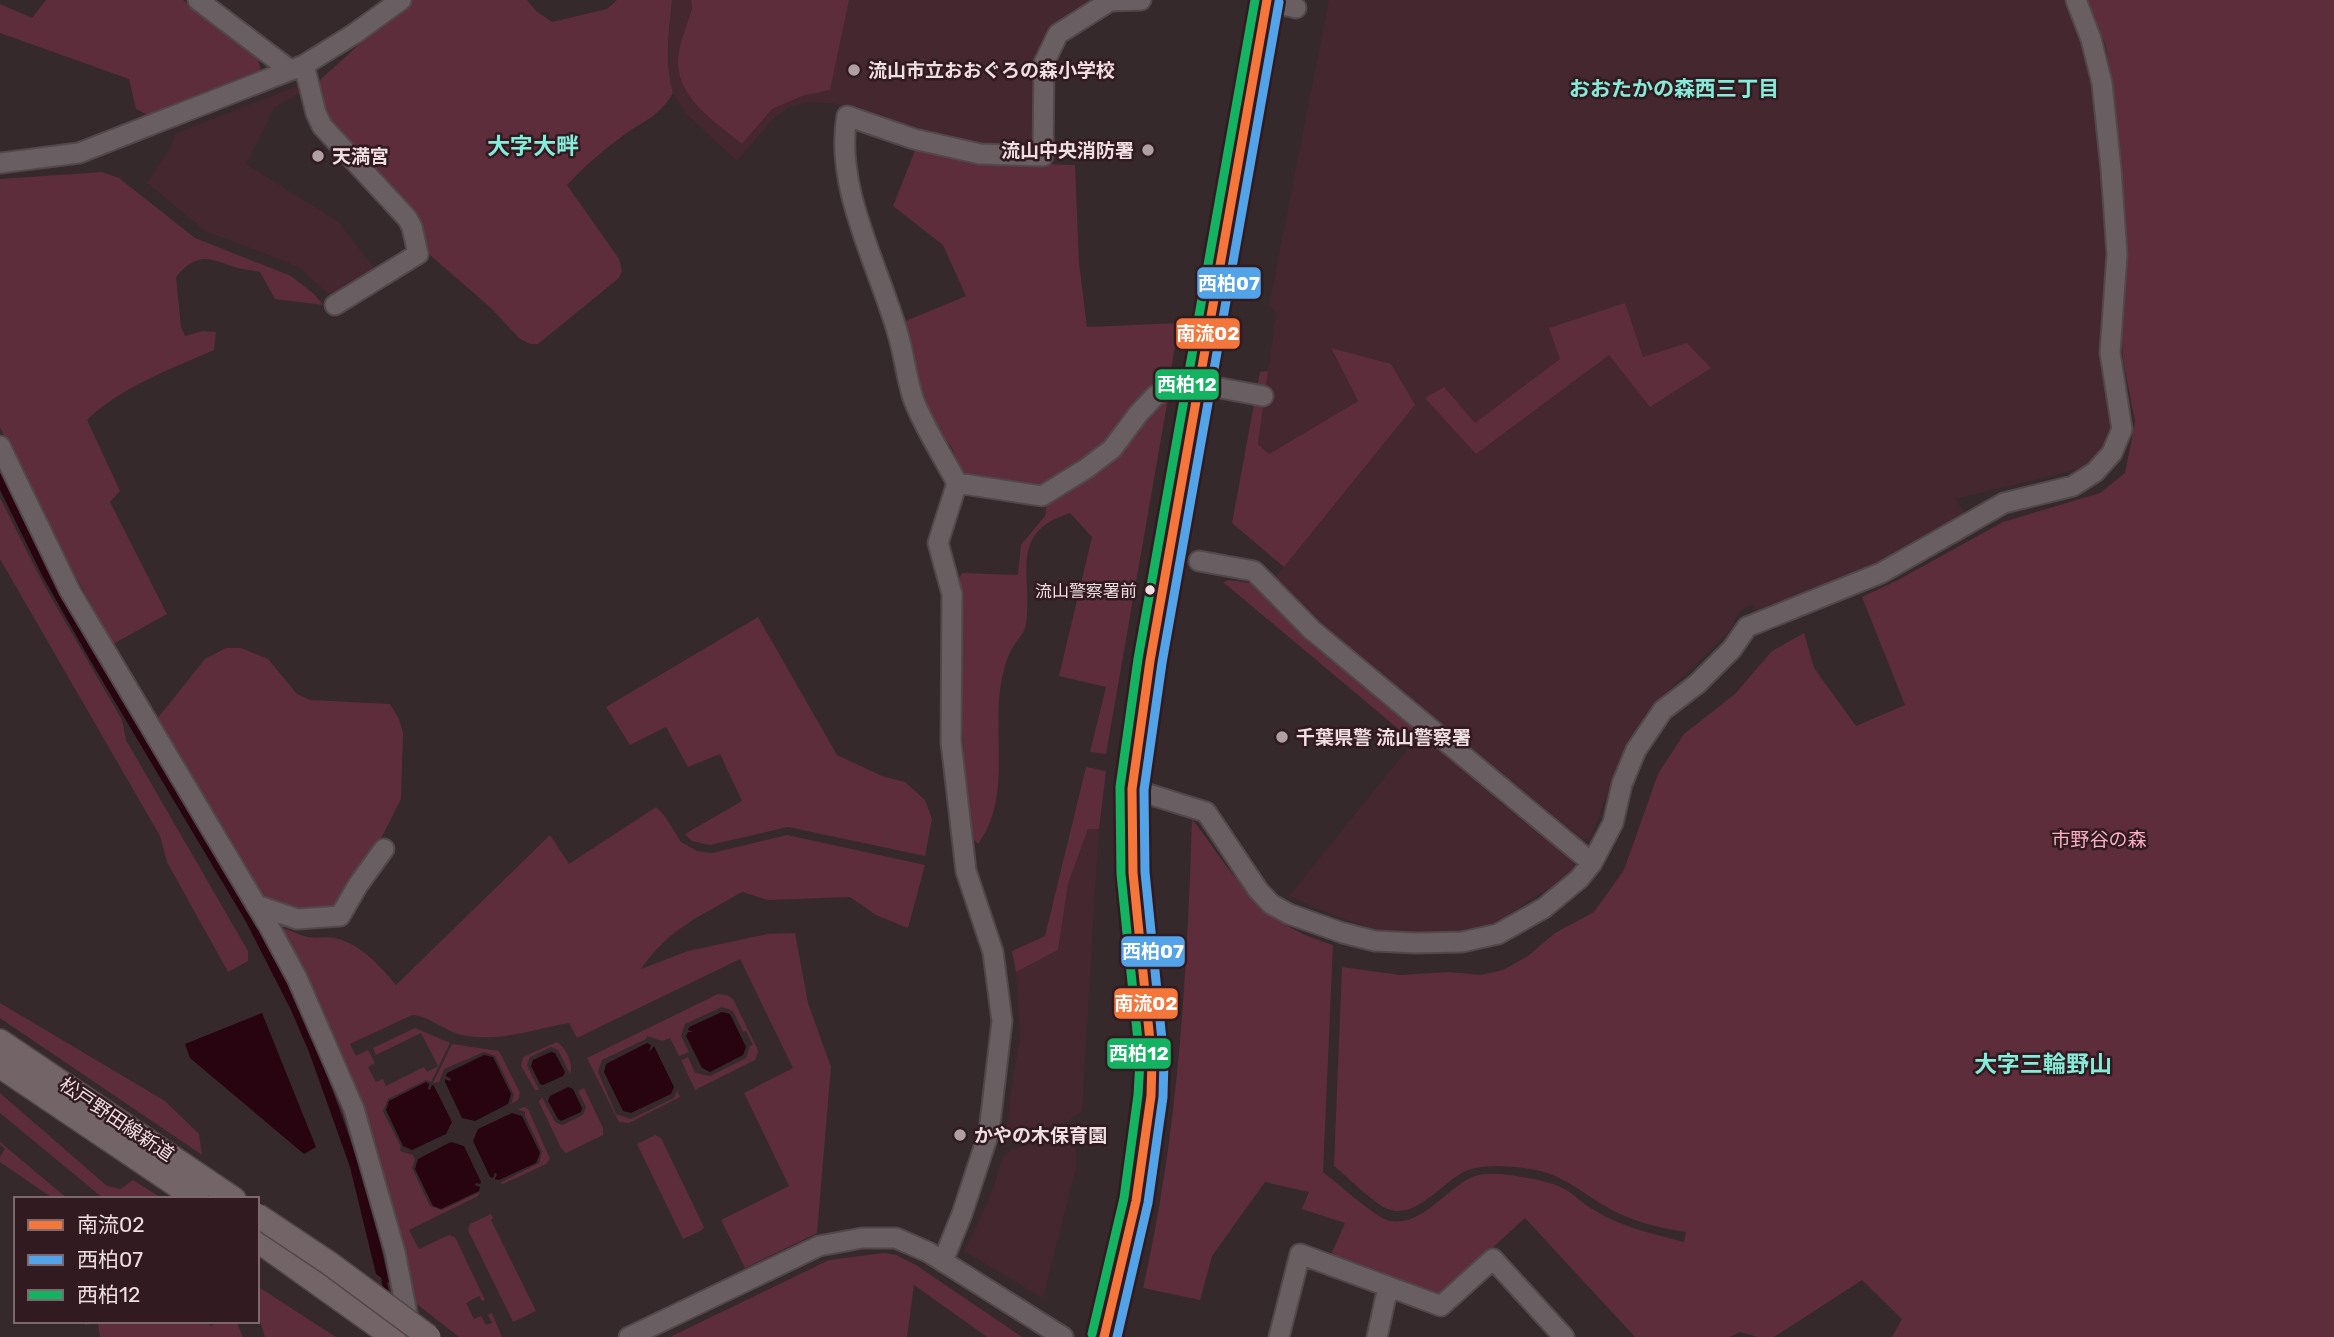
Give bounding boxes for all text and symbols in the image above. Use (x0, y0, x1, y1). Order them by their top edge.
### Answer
place label: 流山市立おおぐろの森小学校 (868, 59, 1115, 82)
marker: 流山市立おおぐろの森小学校 (846, 62, 862, 78)
district label: おおたかの森西三丁目 (1569, 76, 1779, 101)
district label: 大字大畔 (487, 132, 579, 160)
place label: 流山中央消防署 (1001, 139, 1134, 162)
marker: 流山中央消防署 (1140, 142, 1156, 158)
place label: 天満宮 (332, 145, 389, 168)
marker: 天満宮 (310, 148, 326, 164)
line badge: 西柏07 (1196, 266, 1262, 300)
text: 西柏07 (1198, 272, 1260, 295)
line badge: 南流02 (1175, 317, 1241, 350)
text: 南流02 (1176, 322, 1240, 345)
line badge: 西柏12 (1154, 368, 1220, 401)
text: 西柏12 (1157, 373, 1217, 396)
place label: 流山警察署前 (1035, 581, 1137, 601)
marker: 流山警察署前 (1143, 583, 1157, 597)
place label: 千葉県警 流山警察署 (1296, 726, 1471, 749)
marker: 千葉県警 流山警察署 (1274, 729, 1290, 745)
park label: 市野谷の森 (2051, 828, 2147, 851)
line badge: 西柏07 (1120, 935, 1186, 968)
text: 西柏07 (1122, 940, 1184, 963)
line badge: 南流02 (1113, 987, 1179, 1020)
text: 南流02 (1114, 992, 1178, 1015)
line badge: 西柏12 (1106, 1037, 1172, 1070)
text: 西柏12 (1109, 1042, 1169, 1065)
district label: 大字三輪野山 (1974, 1050, 2112, 1078)
street label: 松戸野田線新道 (55, 1073, 178, 1166)
place label: かやの木保育園 (974, 1124, 1107, 1147)
marker: かやの木保育園 (952, 1127, 968, 1143)
legend (14, 1197, 259, 1323)
text: 南流02 (77, 1212, 145, 1237)
text: 西柏07 (77, 1247, 143, 1272)
text: 西柏12 (77, 1282, 140, 1307)

